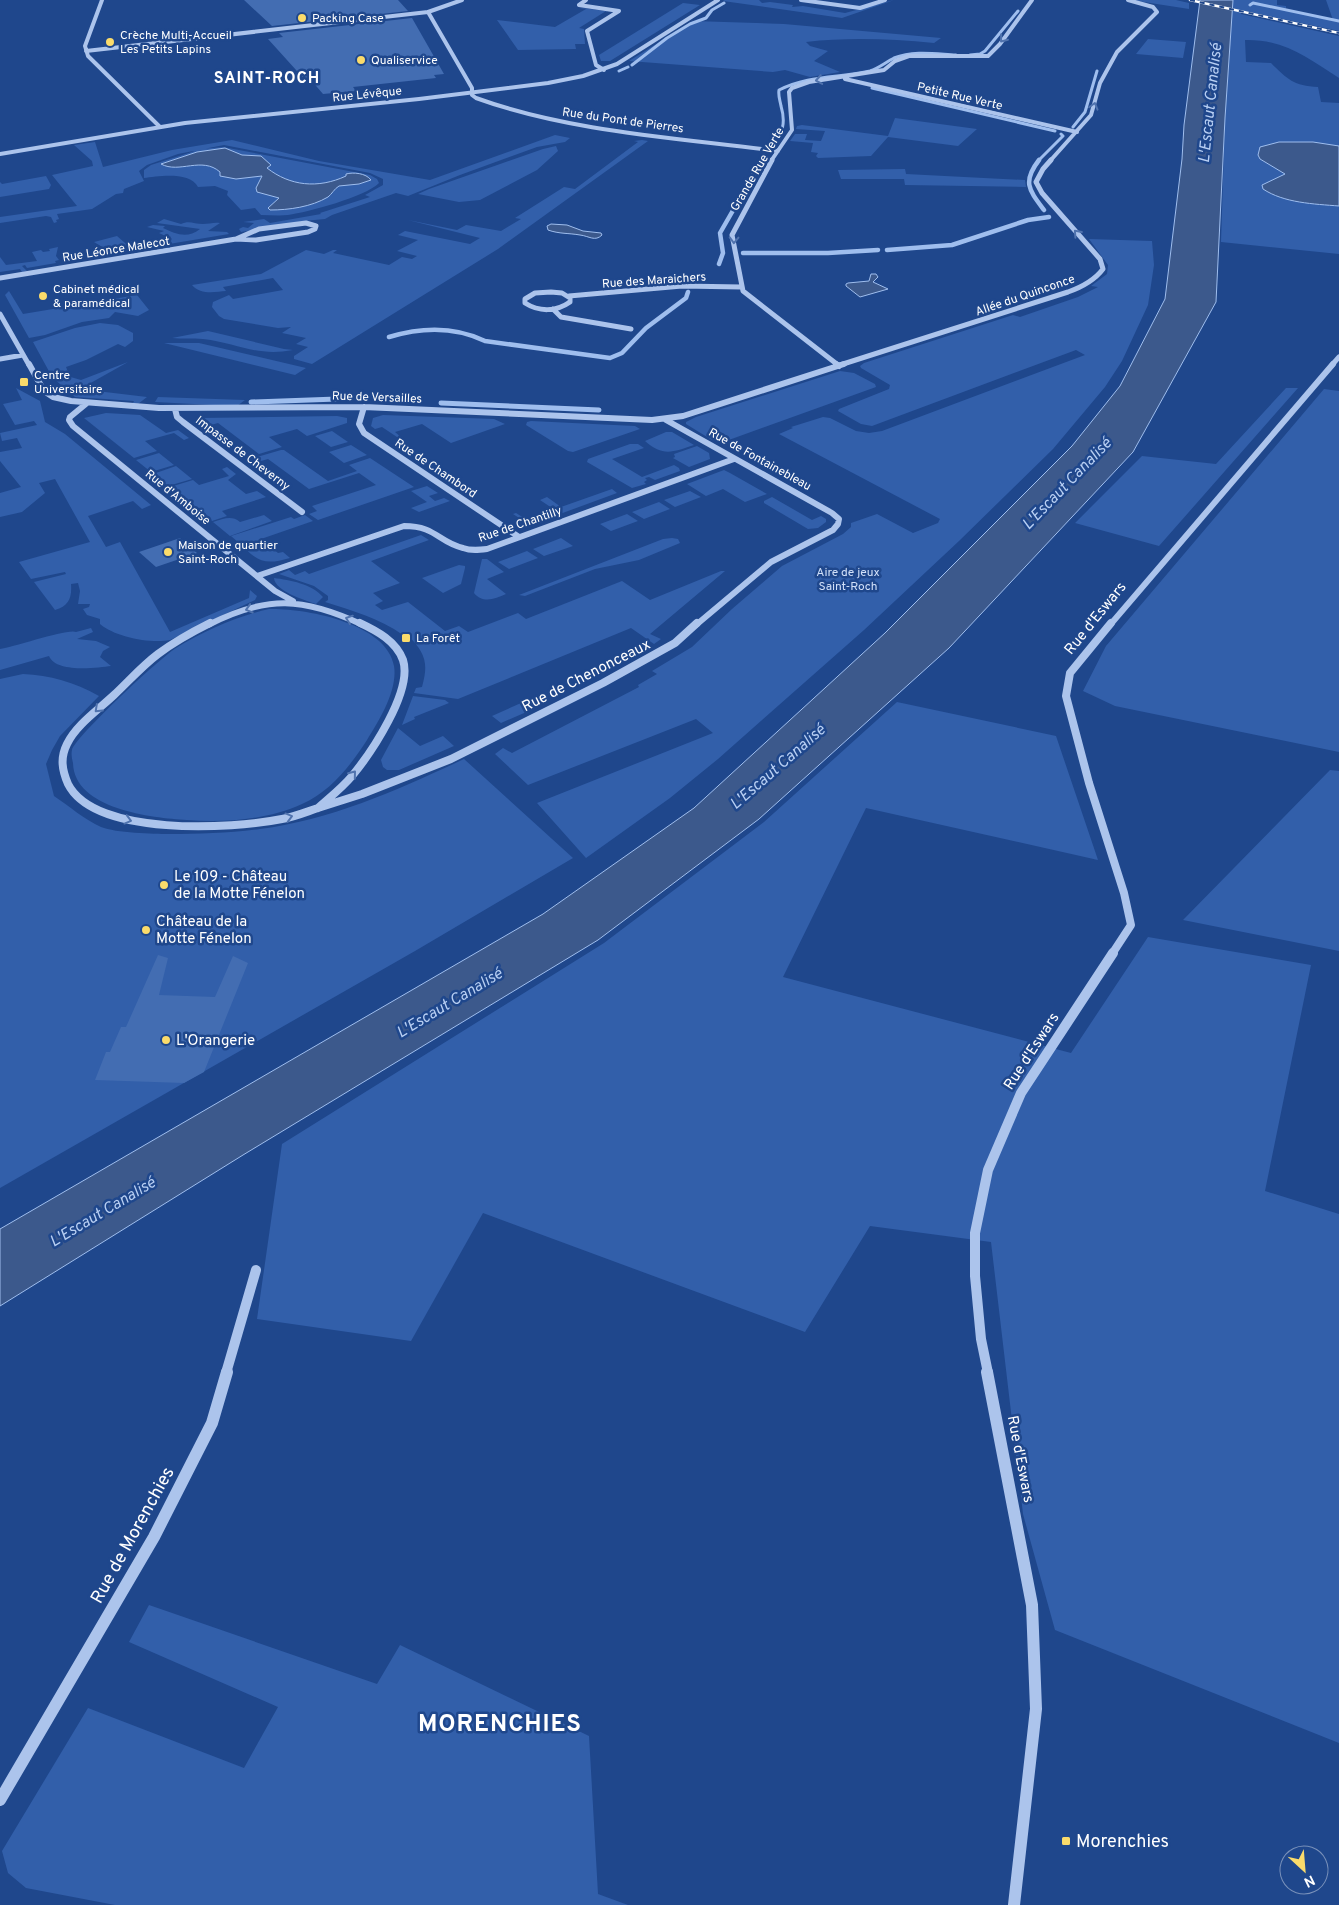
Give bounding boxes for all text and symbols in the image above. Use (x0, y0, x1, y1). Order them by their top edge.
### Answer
place label: Packing Case (312, 11, 384, 27)
marker: Packing Case (296, 12, 308, 24)
place label: Crèche Multi-Accueil Les Petits Lapins (120, 28, 232, 58)
one-way arrow (1000, 34, 1009, 43)
marker: Crèche Multi-Accueil Les Petits Lapins (104, 36, 116, 48)
water label: L'Escaut Canalisé (1195, 41, 1227, 164)
place label: Qualiservice (371, 53, 438, 69)
marker: Qualiservice (355, 54, 367, 66)
district label: SAINT-ROCH (214, 69, 320, 89)
one-way arrow (814, 75, 823, 85)
street label: Petite Rue Verte (915, 79, 1004, 115)
street label: Rue Lévêque (332, 83, 403, 107)
one-way arrow (1088, 102, 1099, 111)
street label: Rue du Pont de Pierres (561, 105, 685, 137)
street label: Grande Rue Verte (727, 125, 788, 214)
one-way arrow (1074, 230, 1083, 239)
street label: Rue Léonce Malecot (61, 234, 171, 266)
one-way arrow (728, 236, 739, 244)
street label: Rue des Maraichers (601, 269, 707, 293)
street label: Allée du Quinconce (973, 271, 1077, 320)
place label: Cabinet médical & paramédical (53, 282, 139, 312)
marker: Cabinet médical & paramédical (37, 290, 49, 302)
place label: Centre Universitaire (34, 368, 103, 398)
marker: Centre Universitaire (18, 376, 30, 388)
street label: Rue de Versailles (332, 388, 422, 408)
street label: Impasse de Cheverny (192, 413, 293, 495)
street label: Rue de Fontainebleau (705, 425, 814, 495)
water label: L'Escaut Canalisé (1018, 433, 1118, 535)
street label: Rue de Chambord (391, 435, 480, 502)
street label: Rue d'Amboise (141, 466, 214, 529)
street label: Rue de Chantilly (476, 503, 564, 547)
place label: Maison de quartier Saint-Roch (178, 538, 278, 568)
marker: Maison de quartier Saint-Roch (162, 546, 174, 558)
park label: Aire de jeux Saint-Roch (816, 565, 880, 595)
street label: Rue d'Eswars (1061, 579, 1131, 659)
one-way arrow (246, 603, 254, 613)
one-way arrow (345, 615, 354, 625)
place label: La Forêt (416, 631, 460, 647)
marker: La Forêt (400, 632, 412, 644)
street label: Rue de Chenonceaux (519, 636, 654, 717)
one-way arrow (95, 703, 104, 712)
water label: L'Escaut Canalisé (726, 719, 832, 815)
one-way arrow (347, 771, 355, 780)
one-way arrow (285, 812, 294, 823)
one-way arrow (124, 814, 133, 825)
place label: Le 109 - Château de la Motte Fénelon (174, 868, 305, 904)
marker: Le 109 - Château de la Motte Fénelon (158, 879, 170, 891)
place label: Château de la Motte Fénelon (156, 913, 252, 949)
marker: Château de la Motte Fénelon (140, 924, 152, 936)
water label: L'Escaut Canalisé (393, 963, 508, 1043)
street label: Rue d'Eswars (1000, 1010, 1064, 1094)
place label: L'Orangerie (176, 1032, 255, 1051)
marker: L'Orangerie (160, 1034, 172, 1046)
water label: L'Escaut Canalisé (46, 1172, 161, 1252)
street label: Rue d'Eswars (1002, 1414, 1037, 1504)
street label: Rue de Morenchies (86, 1463, 180, 1608)
district label: MORENCHIES (418, 1710, 582, 1740)
place label: Morenchies (1076, 1831, 1169, 1854)
marker: Morenchies (1060, 1835, 1072, 1847)
north arrow (1279, 1845, 1329, 1895)
text: N (1301, 1870, 1317, 1890)

